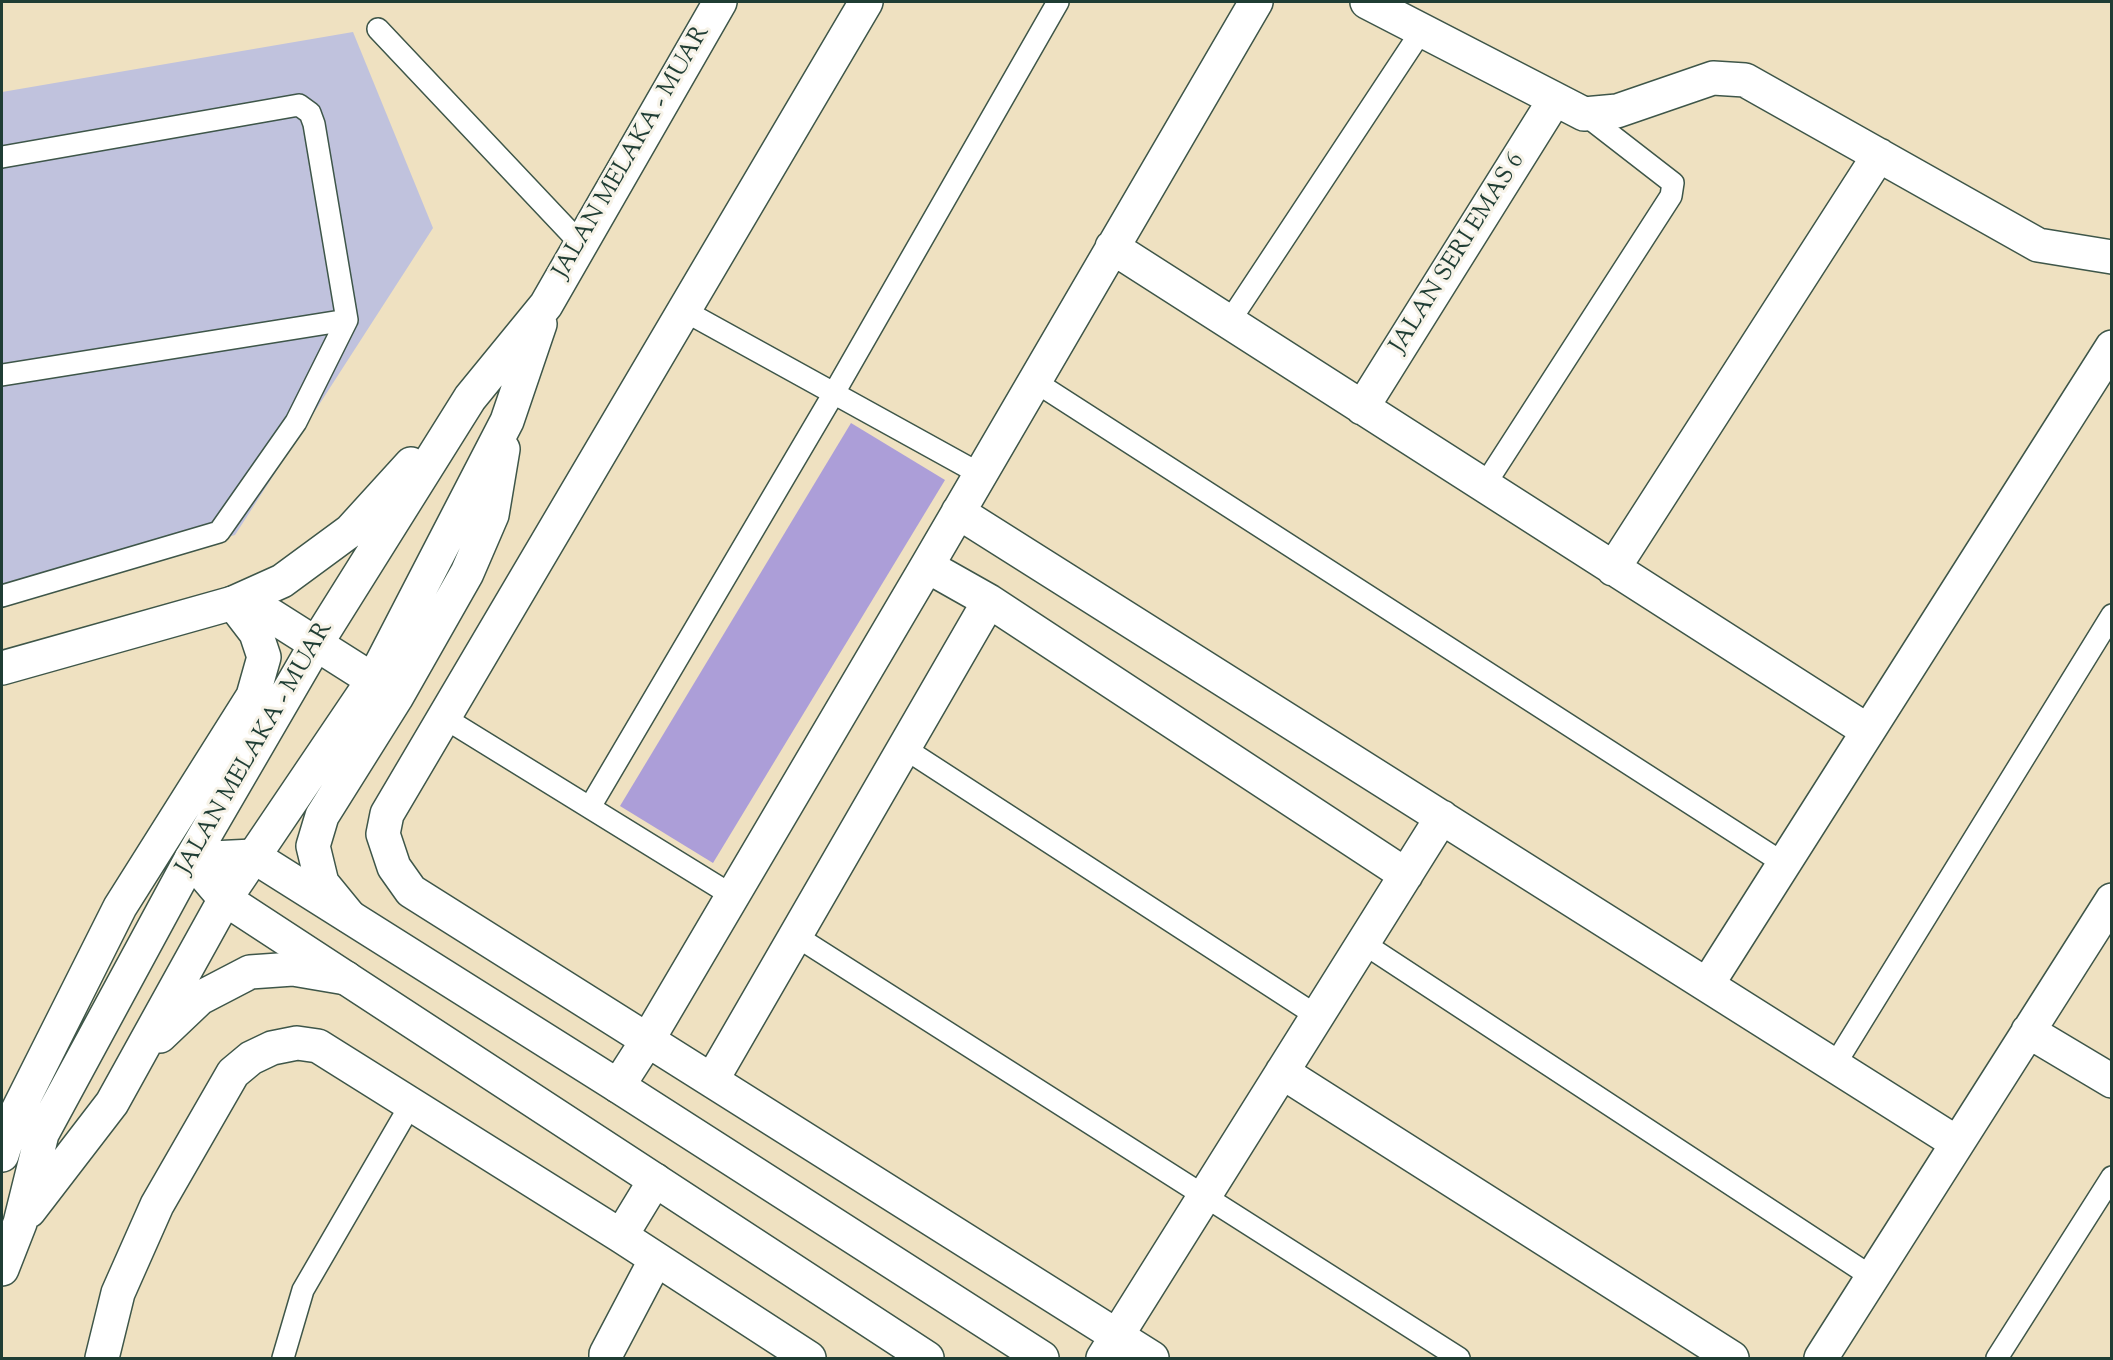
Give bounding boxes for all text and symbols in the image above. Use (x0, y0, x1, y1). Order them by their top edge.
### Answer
street label: JALAN MELAKA - MUAR (549, 21, 717, 285)
street label: JALAN SERI EMAS 6 (1386, 149, 1532, 359)
street label: JALAN MELAKA - MUAR (172, 617, 340, 881)

